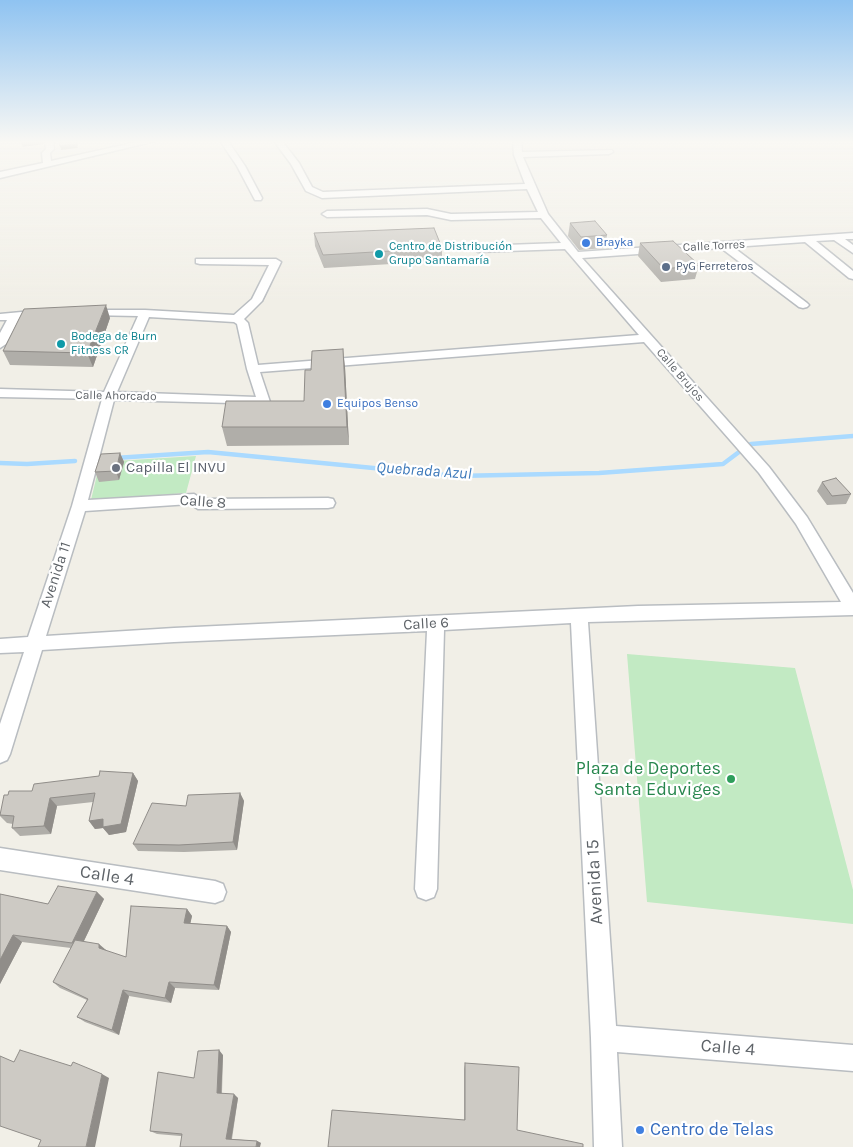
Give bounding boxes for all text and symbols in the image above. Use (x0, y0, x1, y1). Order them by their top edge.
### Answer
place label: Brayka (596, 236, 633, 250)
marker: Brayka (580, 237, 592, 249)
street label: Calle Torres (682, 237, 746, 255)
place label: Centro de Distribución Grupo Santamaría (389, 240, 512, 268)
marker: Centro de Distribución Grupo Santamaría (373, 248, 385, 260)
place label: PyG Ferreteros (676, 260, 754, 274)
marker: PyG Ferreteros (660, 261, 672, 273)
place label: Bodega de Burn Fitness CR (71, 330, 157, 358)
marker: Bodega de Burn Fitness CR (55, 338, 67, 350)
street label: Calle Brujos (653, 346, 707, 404)
street label: Calle Ahorcado (75, 388, 157, 404)
place label: Equipos Benso (337, 397, 418, 411)
marker: Equipos Benso (321, 398, 333, 410)
water label: Quebrada Azul (376, 458, 472, 484)
place label: Capilla El INVU (126, 459, 226, 477)
marker: Capilla El INVU (110, 462, 122, 474)
street label: Calle 8 (179, 491, 227, 513)
street label: Avenida 11 (37, 540, 75, 610)
street label: Calle 6 (403, 614, 449, 634)
place label: Plaza de Deportes Santa Eduviges (576, 758, 721, 801)
marker: Plaza de Deportes Santa Eduviges (725, 773, 737, 785)
street label: Avenida 15 (582, 839, 608, 925)
street label: Calle 4 (78, 861, 136, 891)
street label: Calle 4 (700, 1035, 756, 1061)
place label: Centro de Telas (650, 1119, 774, 1141)
marker: Centro de Telas (634, 1124, 646, 1136)

